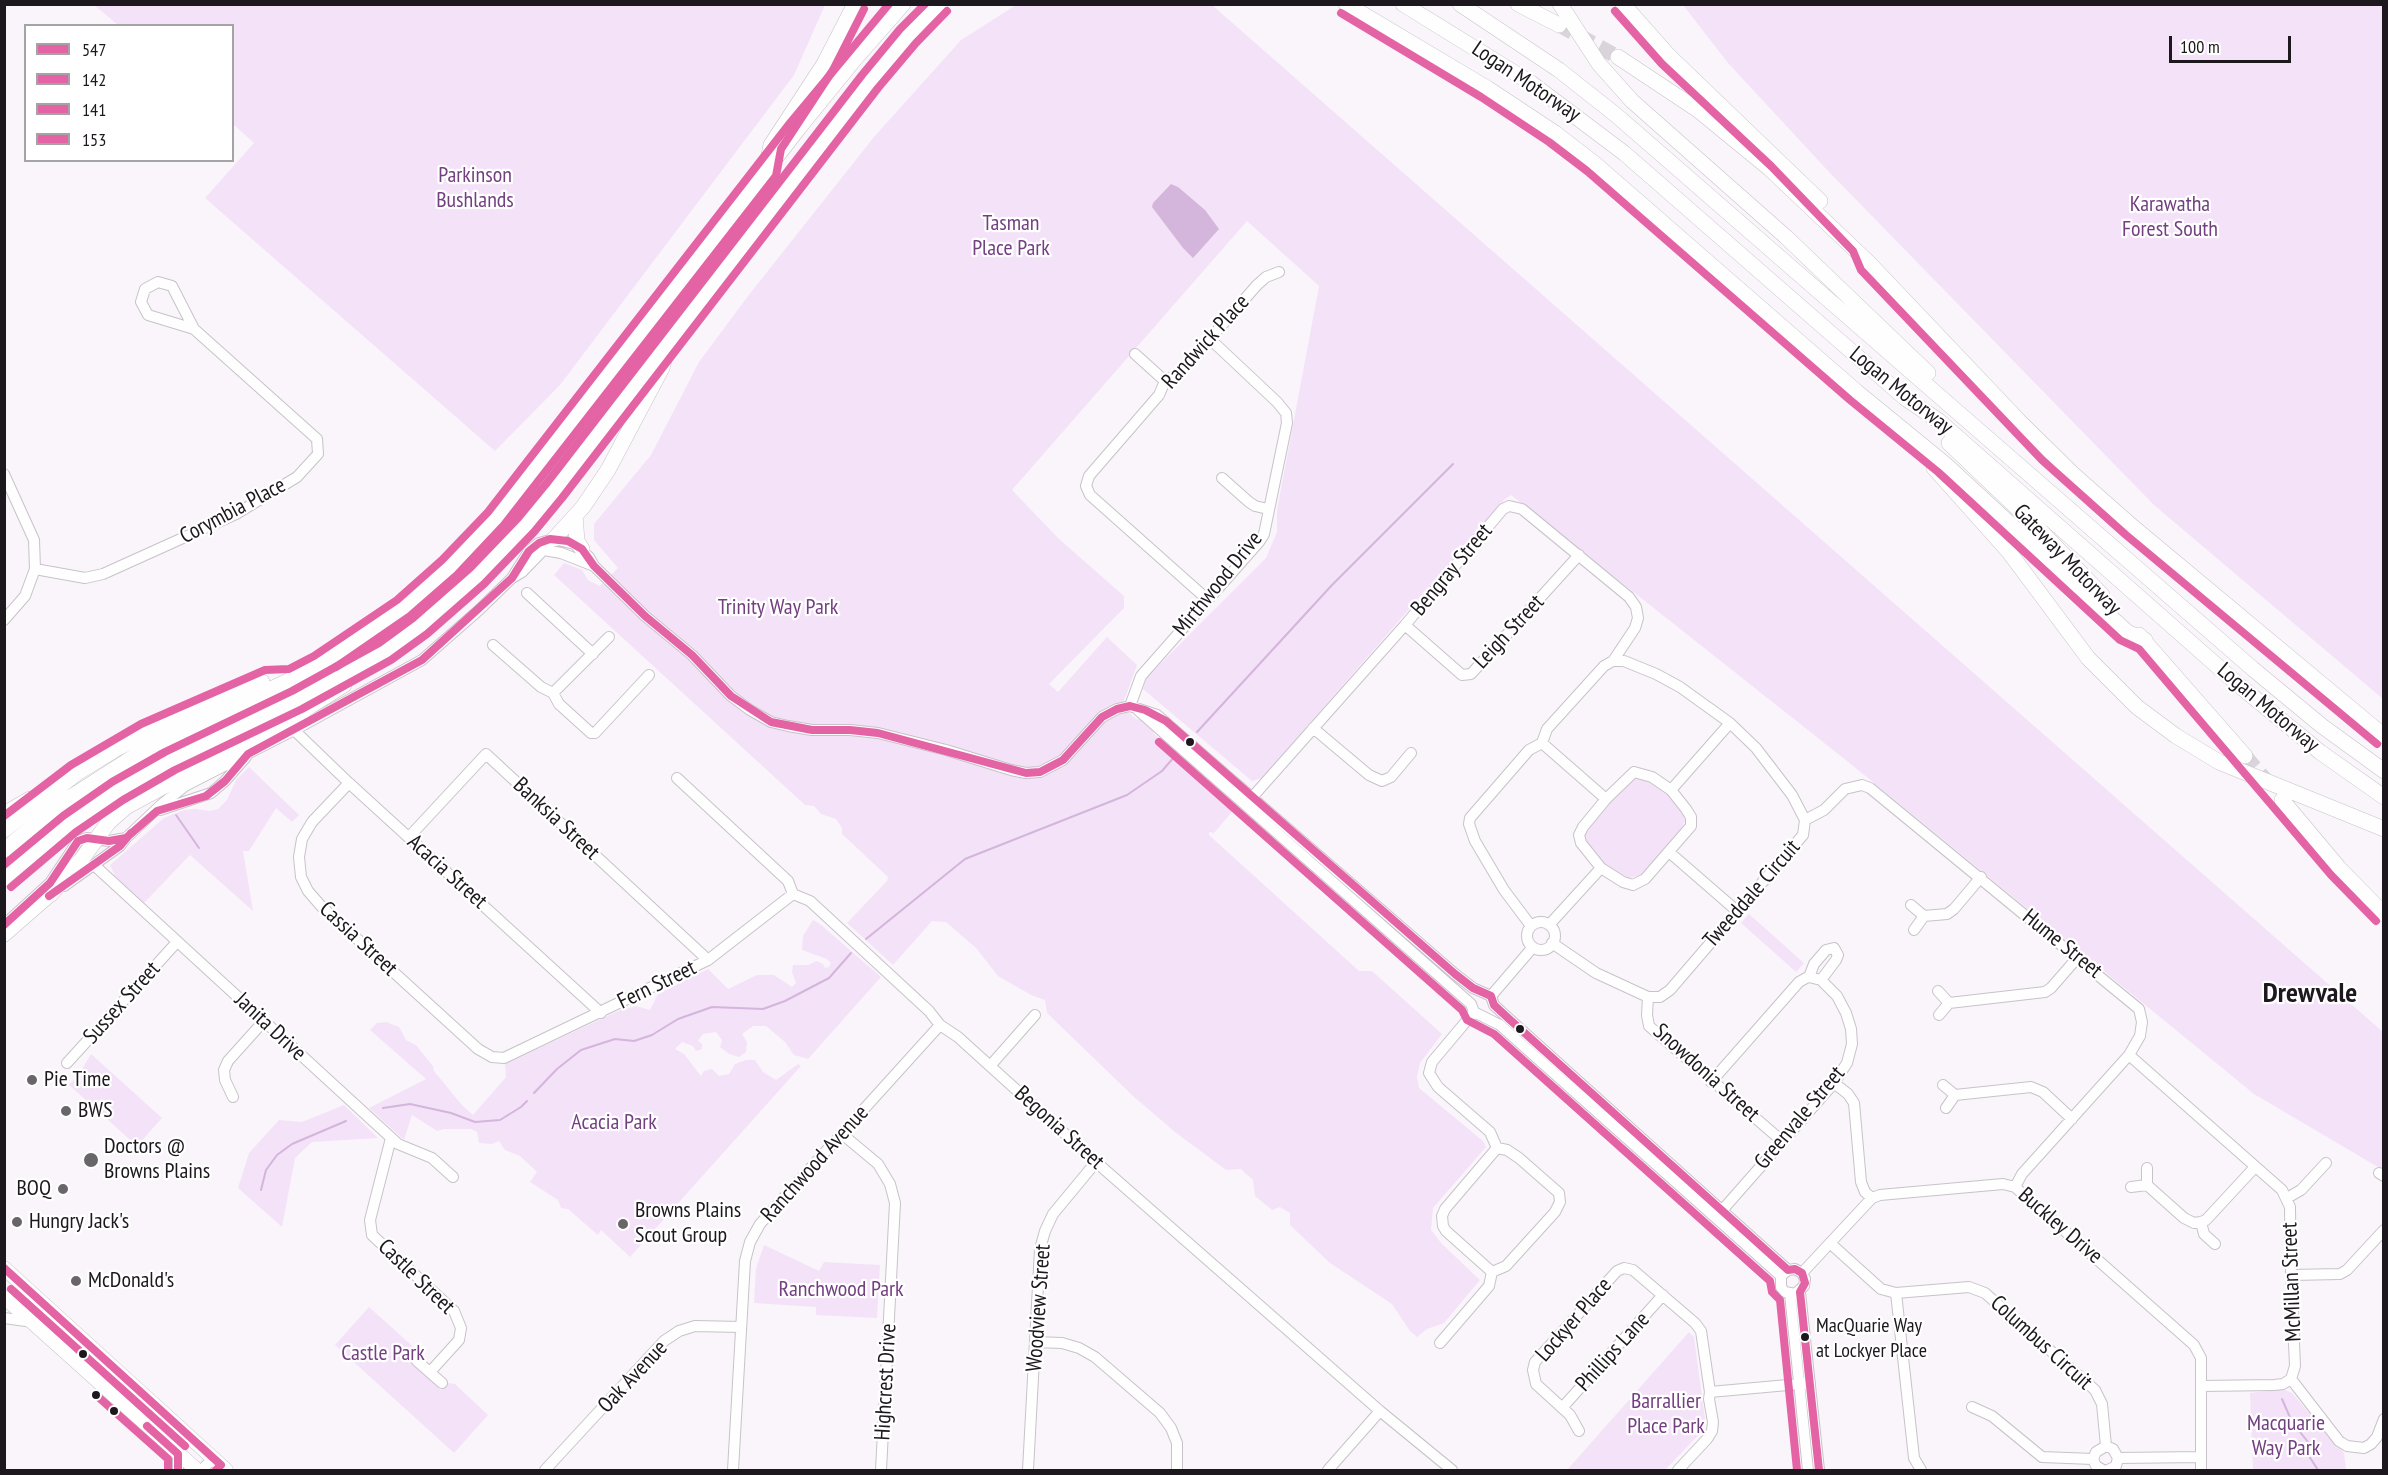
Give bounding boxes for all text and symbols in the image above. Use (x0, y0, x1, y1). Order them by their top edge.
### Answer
legend (24, 24, 234, 162)
scale bar (2172, 24, 2294, 62)
text: 100 m (2180, 35, 2220, 58)
street label: Logan Motorway (1467, 36, 1585, 128)
text: 547 (82, 38, 106, 61)
text: 142 (82, 68, 106, 91)
text: 141 (82, 98, 106, 121)
text: 153 (82, 128, 106, 151)
park label: Parkinson Bushlands (436, 163, 514, 214)
park label: Karawatha Forest South (2122, 192, 2218, 243)
park label: Tasman Place Park (972, 211, 1050, 262)
street label: Randwick Place (1157, 289, 1255, 395)
street label: Logan Motorway (1844, 341, 1958, 441)
street label: Corymbia Place (176, 472, 290, 550)
street label: Gateway Motorway (2007, 499, 2127, 621)
street label: Bengray Street (1406, 519, 1498, 621)
street label: Mirthwood Drive (1168, 526, 1268, 642)
street label: Leigh Street (1468, 590, 1550, 674)
park label: Trinity Way Park (718, 595, 838, 621)
street label: Logan Motorway (2212, 658, 2324, 758)
unlabelled marker (1184, 736, 1196, 748)
street label: Banksia Street (507, 772, 605, 866)
street label: Acacia Street (402, 829, 492, 915)
street label: Tweeddale Circuit (1698, 835, 1806, 953)
street label: Cassia Street (313, 896, 403, 982)
street label: Hume Street (2017, 904, 2107, 984)
street label: Fern Street (613, 955, 701, 1015)
street label: Sussex Street (78, 956, 166, 1050)
district label: Drewvale (2263, 977, 2357, 1011)
street label: Janita Drive (229, 987, 311, 1067)
street label: Snowdonia Street (1647, 1018, 1765, 1128)
unlabelled marker (1514, 1023, 1526, 1035)
street label: Greenvale Street (1749, 1061, 1851, 1175)
place label: Pie Time (44, 1067, 110, 1093)
marker: Pie Time (25, 1073, 39, 1087)
street label: Begonia Street (1009, 1081, 1109, 1175)
place label: BWS (78, 1098, 113, 1124)
street label: Ranchwood Avenue (756, 1100, 874, 1228)
marker: BWS (59, 1104, 73, 1118)
park label: Acacia Park (571, 1110, 657, 1136)
place label: Doctors @ Browns Plains (104, 1134, 210, 1186)
marker: Doctors @ Browns Plains (82, 1151, 100, 1169)
place label: BOQ (16, 1176, 51, 1202)
marker: BOQ (56, 1182, 70, 1196)
street label: Buckley Drive (2012, 1182, 2108, 1270)
place label: Browns Plains Scout Group (635, 1198, 741, 1250)
place label: Hungry Jack's (29, 1209, 129, 1235)
marker: Hungry Jack's (10, 1215, 24, 1229)
marker: Browns Plains Scout Group (616, 1217, 630, 1231)
street label: McMillan Street (2277, 1222, 2307, 1342)
street label: Castle Street (372, 1234, 460, 1320)
street label: Woodview Street (1021, 1243, 1057, 1373)
place label: McDonald's (88, 1268, 174, 1294)
street label: Lockyer Place (1530, 1273, 1618, 1367)
marker: McDonald's (69, 1274, 83, 1288)
park label: Ranchwood Park (778, 1277, 904, 1303)
street label: Columbus Circuit (1985, 1290, 2097, 1396)
street label: Phillips Lane (1571, 1307, 1655, 1397)
place label: MacQuarie Way at Lockyer Place (1816, 1314, 1927, 1361)
street label: Highcrest Drive (870, 1323, 902, 1441)
marker: MacQuarie Way at Lockyer Place (1799, 1331, 1811, 1343)
street label: Oak Avenue (593, 1335, 673, 1419)
park label: Castle Park (341, 1341, 425, 1367)
unlabelled marker (77, 1348, 89, 1360)
unlabelled marker (90, 1389, 102, 1401)
park label: Barrallier Place Park (1627, 1389, 1705, 1440)
unlabelled marker (108, 1405, 120, 1417)
park label: Macquarie Way Park (2247, 1411, 2325, 1462)

